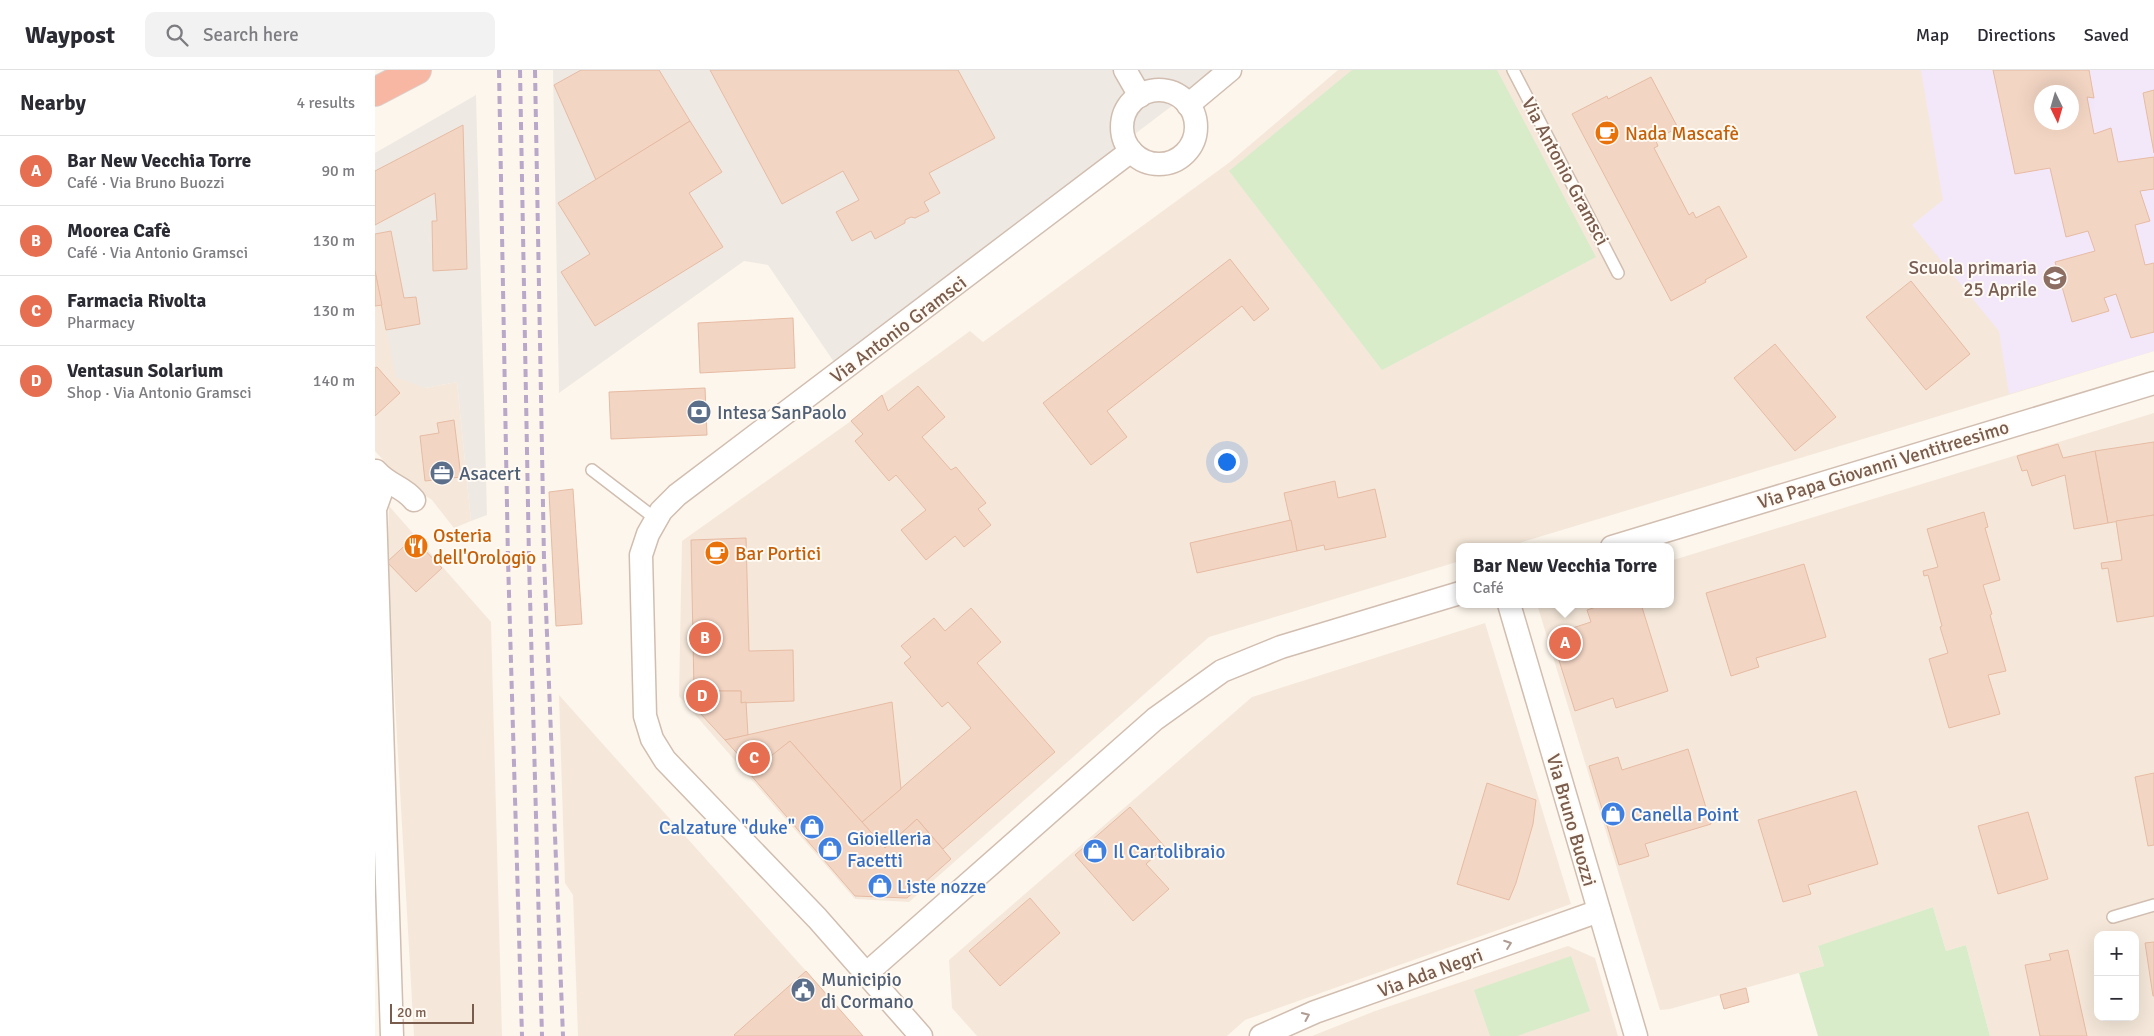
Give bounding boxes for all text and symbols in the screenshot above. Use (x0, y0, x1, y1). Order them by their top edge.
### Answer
search box (145, 12, 495, 57)
text: Waypost (25, 20, 115, 50)
icon: search (163, 21, 191, 49)
text: Search here (203, 23, 299, 47)
text: Map (1916, 24, 1949, 46)
text: Directions (1977, 24, 2056, 46)
text: Saved (2084, 24, 2129, 46)
north arrow (2034, 85, 2079, 130)
text: Nearby (20, 90, 86, 116)
text: 4 results (296, 93, 355, 113)
street label: Via Antonio Gramsci (1516, 93, 1614, 250)
cafe icon: Nada Mascafè (1594, 120, 1620, 146)
place label: Nada Mascafè (1625, 122, 1739, 146)
text: Bar New Vecchia Torre (67, 149, 251, 173)
text: A (31, 161, 41, 181)
text: 90 m (321, 161, 355, 181)
text: Café · Via Bruno Buozzi (67, 173, 225, 193)
text: Moorea Cafè (67, 219, 171, 243)
text: B (31, 231, 41, 251)
text: 130 m (313, 231, 355, 251)
text: Café · Via Antonio Gramsci (67, 243, 248, 263)
place label: Scuola primaria 25 Aprile (1908, 256, 2037, 302)
school or university icon: Scuola primaria 25 Aprile (2042, 265, 2068, 291)
street label: Via Antonio Gramsci (826, 271, 971, 389)
text: Farmacia Rivolta (67, 289, 206, 313)
text: C (31, 301, 41, 321)
text: 130 m (313, 301, 355, 321)
text: Pharmacy (67, 313, 135, 333)
text: Ventasun Solarium (67, 359, 223, 383)
text: D (31, 371, 41, 391)
text: 140 m (313, 371, 355, 391)
text: Shop · Via Antonio Gramsci (67, 383, 252, 403)
bank icon: Intesa SanPaolo (686, 399, 712, 425)
place label: Intesa SanPaolo (717, 401, 847, 425)
street label: Via Papa Giovanni Ventitreesimo (1755, 415, 2012, 515)
your location (1214, 449, 1240, 475)
office icon: Asacert (429, 460, 455, 486)
place label: Asacert (459, 462, 521, 486)
place label: Osteria dell'Orologio (433, 524, 536, 570)
restaurant icon: Osteria dell'Orologio (403, 533, 429, 559)
cafe icon: Bar Portici (704, 540, 730, 566)
place label: Bar Portici (735, 542, 821, 566)
popup (1456, 543, 1674, 608)
text: Bar New Vecchia Torre (1473, 554, 1657, 578)
text: Café (1473, 578, 1504, 598)
pin: B (689, 619, 721, 657)
pin: A (1549, 624, 1581, 662)
pin: D (686, 677, 718, 715)
pin: C (738, 739, 770, 777)
street label: Via Bruno Buozzi (1541, 751, 1601, 889)
shop icon: Canella Point (1600, 801, 1626, 827)
place label: Canella Point (1631, 803, 1739, 827)
shop icon: Calzature "duke" (799, 814, 825, 840)
place label: Calzature "duke" (659, 816, 795, 840)
place label: Gioielleria Facetti (847, 827, 931, 873)
shop icon: Gioielleria Facetti (817, 836, 843, 862)
shop icon: Il Cartolibraio (1082, 838, 1108, 864)
place label: Il Cartolibraio (1113, 840, 1225, 864)
shop icon: Liste nozze (867, 873, 893, 899)
place label: Liste nozze (897, 875, 986, 899)
map controls (2094, 931, 2139, 1021)
button: + (2094, 931, 2139, 976)
one-way arrow (1504, 940, 1512, 950)
street label: Via Ada Negri (1374, 943, 1486, 1003)
place label: Municipio di Cormano (821, 968, 914, 1014)
button: − (2094, 976, 2139, 1021)
public building icon: Municipio di Cormano (790, 977, 816, 1003)
scale bar (390, 1001, 474, 1024)
text: 20 m (397, 1004, 426, 1021)
one-way arrow (1301, 1012, 1310, 1023)

